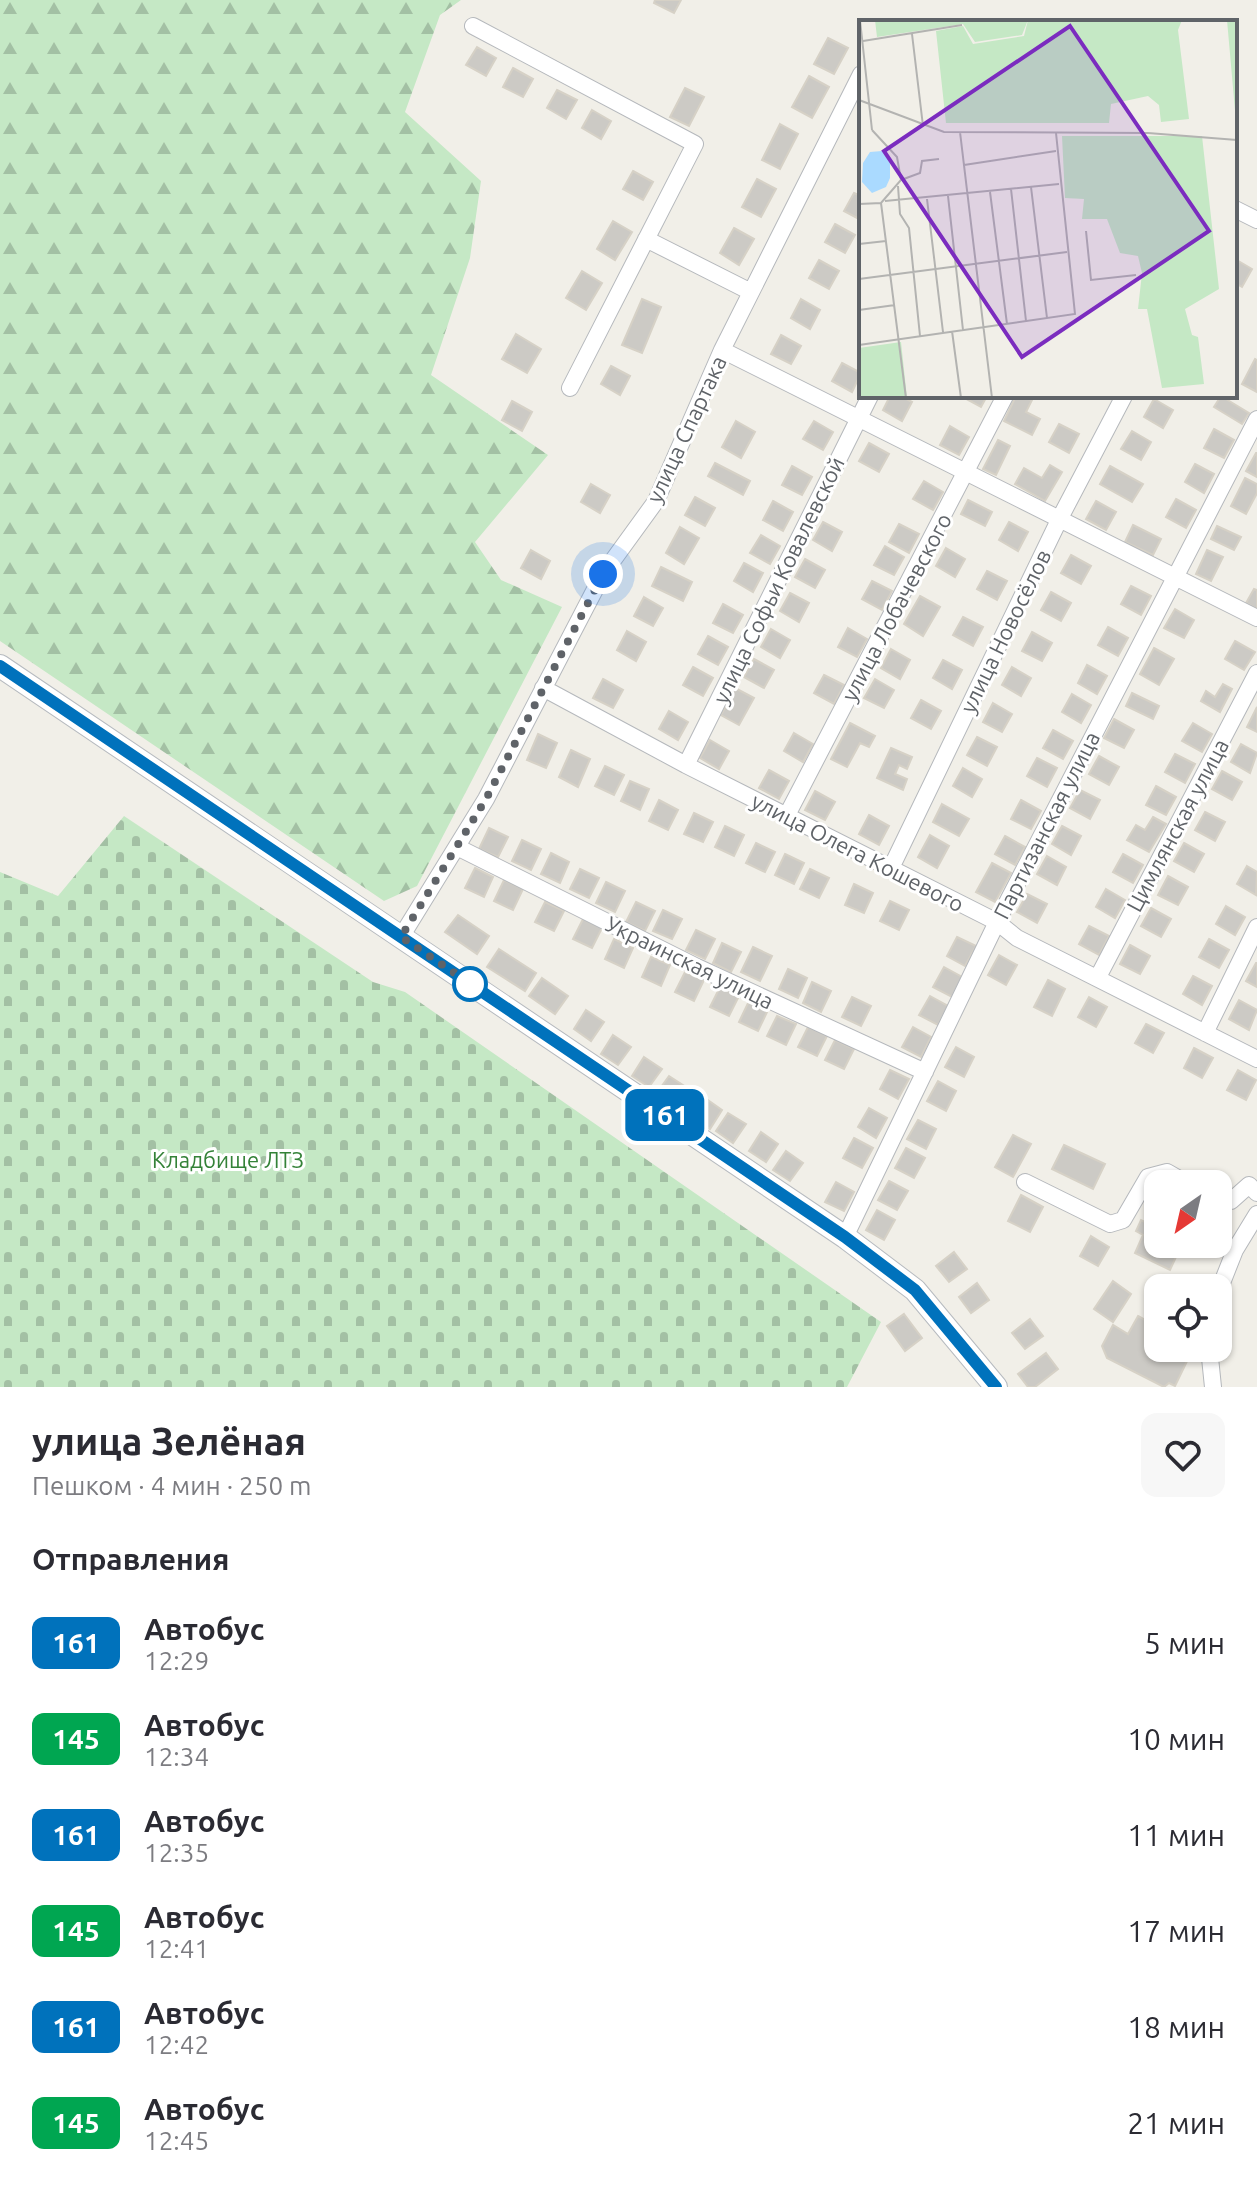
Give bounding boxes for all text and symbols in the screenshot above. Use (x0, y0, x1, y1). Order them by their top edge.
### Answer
inset map (859, 20, 1237, 398)
street label: улица Спартака (641, 352, 731, 506)
street label: улица Софьи Ковалевской (707, 453, 849, 707)
street label: улица Лобачевского (836, 509, 956, 705)
street label: улица Новосёлов (955, 545, 1055, 717)
your location (583, 554, 623, 594)
street label: Партизанская улица (988, 727, 1104, 923)
street label: Цимлянская улица (1121, 734, 1233, 916)
street label: улица Олега Кошевого (748, 788, 968, 916)
street label: Украинская улица (602, 911, 778, 1013)
unlabelled marker (453, 967, 487, 1001)
line badge: 161 (619, 1089, 711, 1141)
text: 161 (641, 1099, 689, 1130)
park label: Кладбище ЛТЗ (152, 1147, 304, 1172)
north arrow (1144, 1170, 1232, 1258)
map controls (1144, 1170, 1232, 1362)
button: locate (1144, 1274, 1232, 1362)
button: heart (1141, 1413, 1225, 1497)
text: улица Зелёная (32, 1420, 306, 1462)
text: Пешком · 4 мин · 250 m (32, 1471, 311, 1500)
text: Отправления (32, 1542, 229, 1576)
text: Автобус (144, 1612, 264, 1646)
text: 5 мин (1144, 1626, 1225, 1660)
text: 161 (52, 1627, 100, 1658)
text: 12:29 (144, 1646, 209, 1675)
text: Автобус (144, 1708, 264, 1742)
text: 10 мин (1127, 1722, 1225, 1756)
text: 145 (52, 1723, 100, 1754)
text: 12:34 (144, 1742, 209, 1771)
text: Автобус (144, 1804, 264, 1838)
text: 11 мин (1127, 1818, 1225, 1852)
text: 161 (52, 1819, 100, 1850)
text: 12:35 (144, 1838, 209, 1867)
text: Автобус (144, 1900, 264, 1934)
text: 17 мин (1127, 1914, 1225, 1948)
text: 145 (52, 1915, 100, 1946)
text: 12:41 (144, 1934, 209, 1963)
text: Автобус (144, 1996, 264, 2030)
text: 18 мин (1127, 2010, 1225, 2044)
text: 161 (52, 2011, 100, 2042)
text: 12:42 (144, 2030, 209, 2059)
text: Автобус (144, 2092, 264, 2126)
text: 21 мин (1127, 2106, 1225, 2140)
text: 145 (52, 2107, 100, 2138)
text: 12:45 (144, 2126, 209, 2155)

